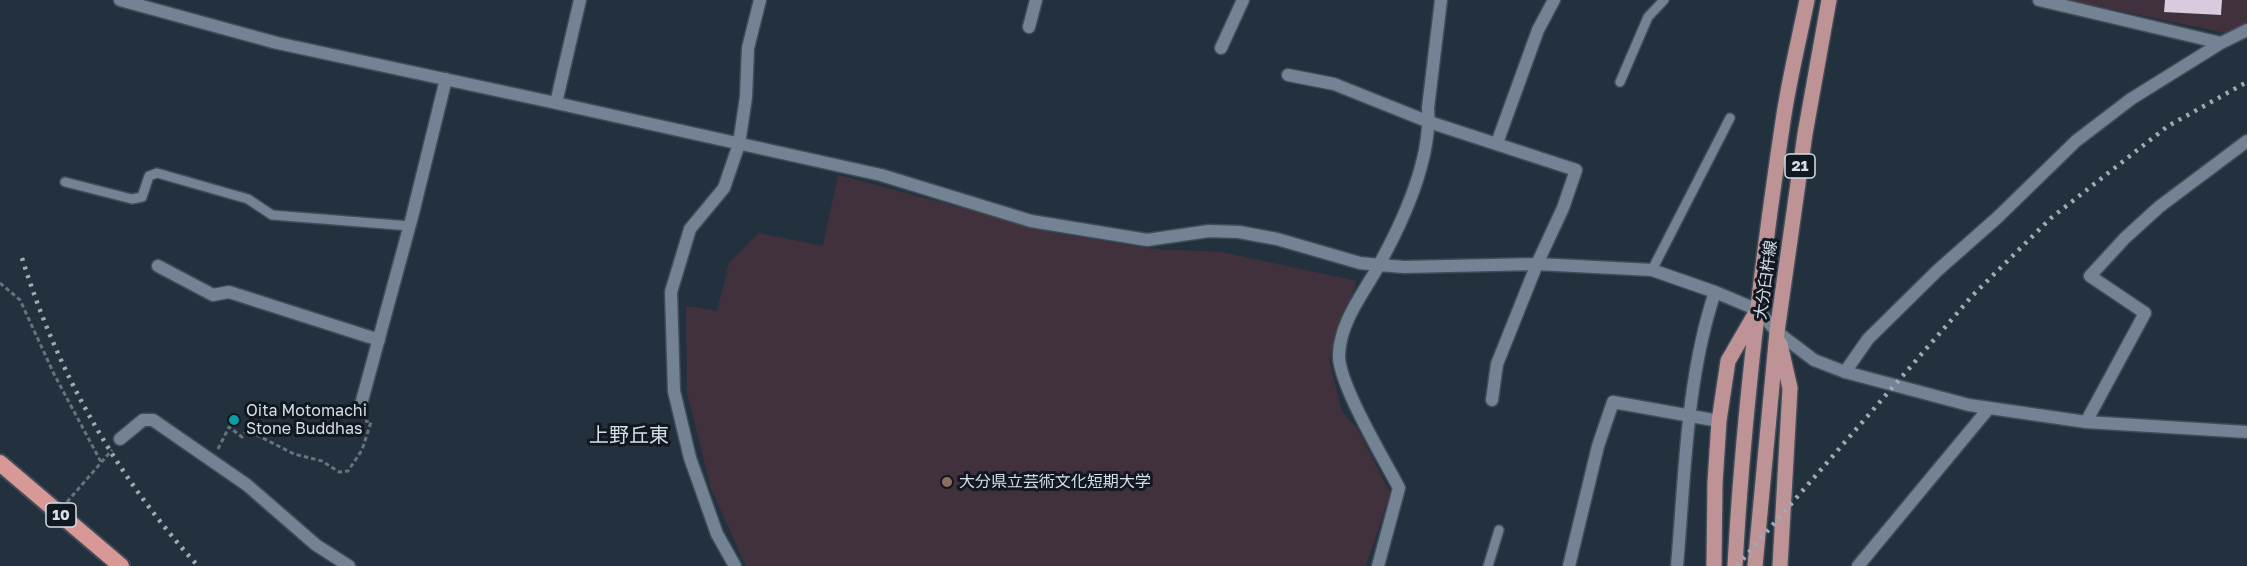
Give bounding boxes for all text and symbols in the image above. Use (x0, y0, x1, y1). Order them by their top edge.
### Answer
road number: 21 (1785, 154, 1815, 178)
street label: 大分臼杵線 (1751, 239, 1781, 321)
place label: Oita Motomachi Stone Buddhas (246, 401, 367, 439)
marker: Oita Motomachi Stone Buddhas (227, 413, 241, 427)
district label: 上野丘東 (589, 424, 669, 448)
place label: 大分県立芸術文化短期大学 (959, 472, 1151, 492)
marker: 大分県立芸術文化短期大学 (940, 475, 954, 489)
road number: 10 (46, 503, 76, 527)

